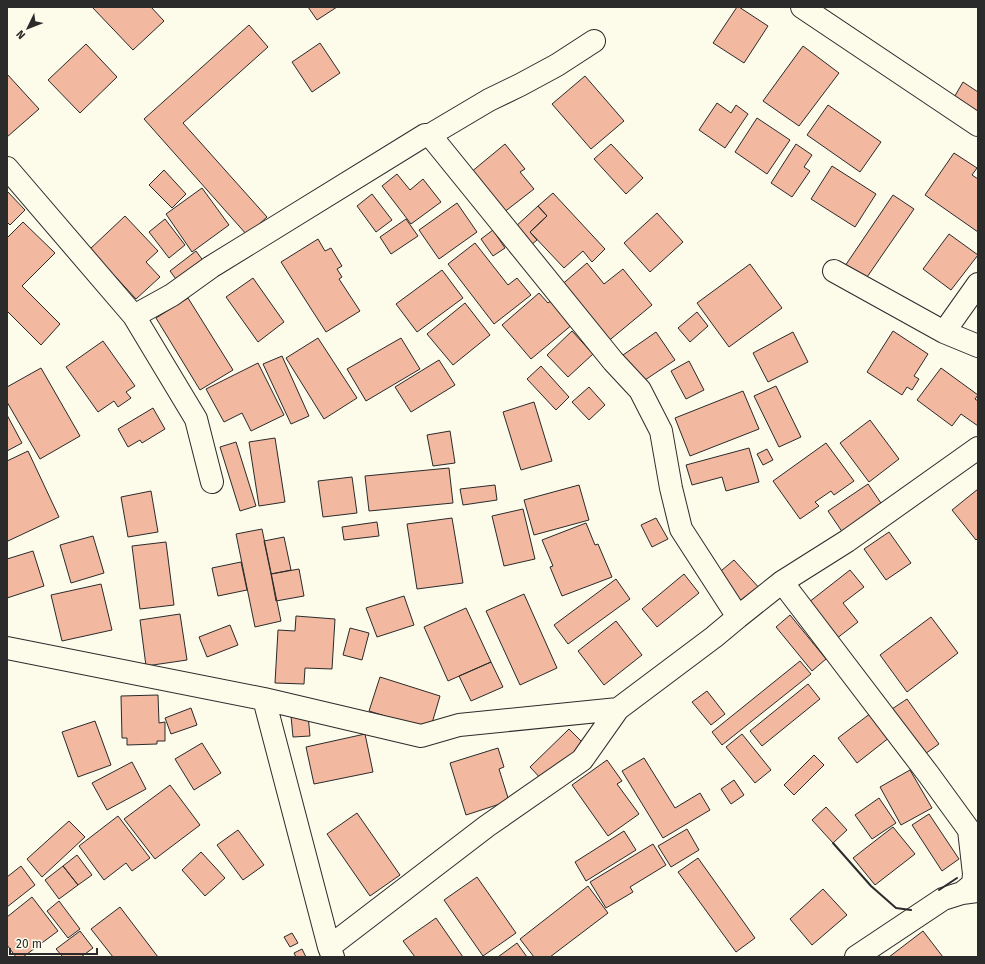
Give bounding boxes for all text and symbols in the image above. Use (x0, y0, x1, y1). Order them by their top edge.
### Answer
north arrow (8, 8, 48, 48)
text: N (14, 27, 28, 42)
scale bar (10, 930, 97, 956)
text: 20 m (16, 937, 42, 951)

